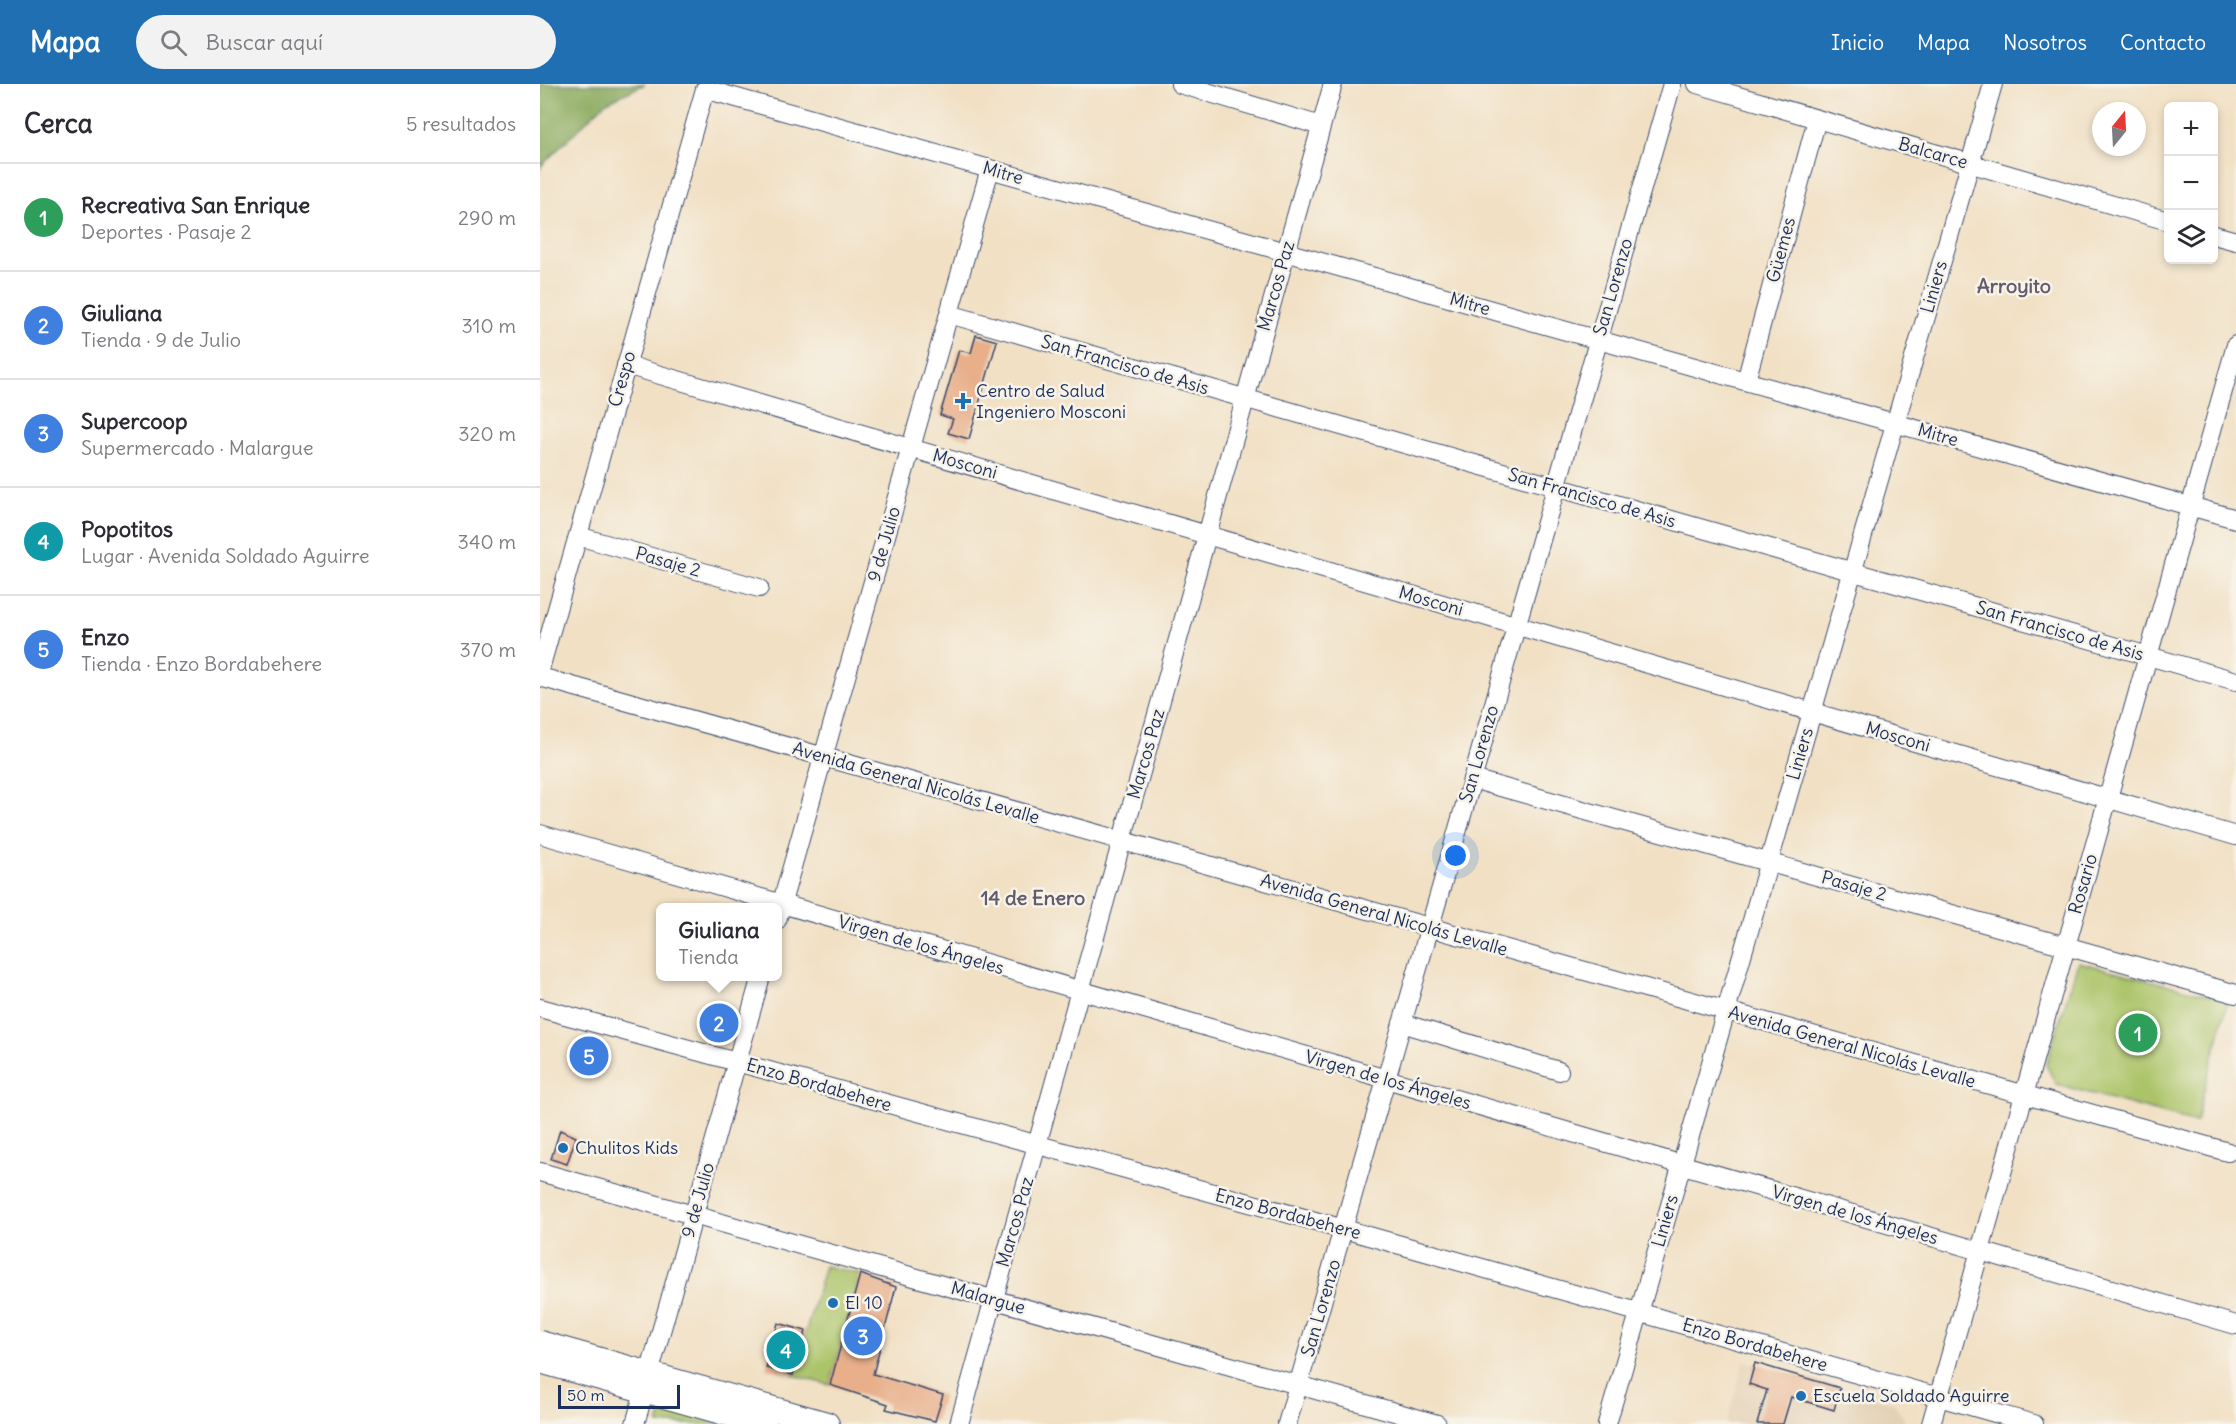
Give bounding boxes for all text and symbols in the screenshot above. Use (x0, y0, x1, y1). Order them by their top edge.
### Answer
search box (136, 15, 556, 69)
text: Mapa (30, 24, 100, 60)
icon: search (157, 26, 190, 59)
text: Buscar aquí (205, 28, 323, 56)
text: Inicio (1831, 29, 1884, 56)
text: Mapa (1917, 29, 1970, 56)
text: Nosotros (2003, 29, 2087, 56)
text: Contacto (2120, 29, 2206, 56)
north arrow (2092, 102, 2146, 156)
map controls (2164, 102, 2218, 264)
button: + (2164, 102, 2218, 156)
text: Cerca (24, 107, 93, 140)
text: 5 resultados (406, 111, 516, 136)
street label: Balcarce (1896, 132, 1970, 173)
street label: Mitre (980, 156, 1026, 189)
button: − (2164, 156, 2218, 210)
text: Recreativa San Enrique (81, 191, 310, 219)
text: 1 (40, 205, 47, 230)
text: 290 m (458, 205, 516, 230)
button: layers (2164, 210, 2218, 264)
street label: Güemes (1761, 215, 1800, 285)
text: Deportes · Pasaje 2 (81, 219, 252, 244)
street label: San Lorenzo (1588, 236, 1637, 338)
street label: Marcos Paz (1252, 238, 1299, 334)
street label: Liniers (1915, 258, 1952, 316)
district label: Arroyito (1977, 273, 2051, 298)
street label: Mitre (1447, 287, 1493, 320)
text: Giuliana (81, 299, 162, 327)
text: 2 (38, 313, 49, 338)
text: 310 m (461, 313, 516, 338)
text: Tienda · 9 de Julio (81, 327, 241, 352)
street label: San Francisco de Asis (1039, 330, 1212, 399)
street label: Crespo (603, 348, 640, 409)
place label: Centro de Salud Ingeniero Mosconi (976, 379, 1126, 423)
marker: Centro de Salud Ingeniero Mosconi (954, 392, 972, 410)
text: Supercoop (81, 407, 188, 435)
street label: Mitre (1915, 418, 1961, 451)
text: 3 (38, 421, 49, 446)
text: 320 m (458, 421, 516, 446)
text: Supermercado · Malargue (81, 435, 314, 460)
street label: Mosconi (930, 443, 1000, 484)
street label: San Francisco de Asis (1506, 463, 1679, 532)
street label: 9 de Julio (862, 504, 905, 584)
text: Popotitos (81, 515, 173, 543)
text: 4 (38, 529, 49, 554)
text: 340 m (458, 529, 516, 554)
street label: Pasaje 2 (633, 541, 704, 582)
text: Lugar · Avenida Soldado Aguirre (81, 543, 370, 568)
street label: Mosconi (1396, 580, 1466, 621)
street label: San Francisco de Asis (1974, 596, 2147, 665)
text: Enzo (81, 623, 129, 651)
text: 5 (38, 637, 49, 662)
text: 370 m (459, 637, 516, 662)
text: Tienda · Enzo Bordabehere (81, 651, 322, 676)
street label: San Lorenzo (1454, 703, 1503, 805)
street label: Marcos Paz (1122, 706, 1169, 802)
street label: Mosconi (1863, 716, 1933, 757)
street label: Liniers (1781, 725, 1818, 783)
street label: Avenida General Nicolás Levalle (790, 736, 1042, 829)
your location (1441, 841, 1470, 870)
street label: Rosario (2063, 851, 2102, 917)
street label: Pasaje 2 (1819, 865, 1890, 906)
street label: Avenida General Nicolás Levalle (1258, 868, 1510, 961)
district label: 14 de Enero (981, 885, 1085, 910)
popup (656, 903, 782, 981)
street label: Virgen de los Ángeles (835, 910, 1007, 979)
text: Giuliana (678, 916, 760, 944)
text: Tienda (678, 944, 739, 969)
pin: 2 (700, 1000, 738, 1046)
street label: Avenida General Nicolás Levalle (1726, 1000, 1978, 1093)
pin: 1 (2118, 1010, 2158, 1056)
pin: 5 (569, 1034, 608, 1078)
street label: Virgen de los Ángeles (1302, 1045, 1474, 1114)
street label: Enzo Bordabehere (744, 1053, 894, 1116)
place label: Chulitos Kids (575, 1136, 678, 1159)
marker: Chulitos Kids (556, 1141, 570, 1155)
street label: 9 de Julio (676, 1160, 719, 1240)
street label: Marcos Paz (991, 1174, 1038, 1270)
street label: Virgen de los Ángeles (1769, 1180, 1941, 1249)
street label: Enzo Bordabehere (1213, 1183, 1364, 1244)
street label: Liniers (1646, 1192, 1683, 1250)
street label: San Lorenzo (1296, 1257, 1345, 1359)
street label: Malargue (948, 1276, 1028, 1319)
place label: El 10 (845, 1291, 883, 1314)
marker: El 10 (826, 1296, 840, 1310)
street label: Enzo Bordabehere (1680, 1313, 1830, 1376)
pin: 3 (844, 1314, 882, 1358)
pin: 4 (766, 1328, 806, 1372)
scale bar (558, 1382, 680, 1410)
place label: Escuela Soldado Aguirre (1813, 1384, 2010, 1407)
text: 50 m (567, 1385, 605, 1405)
marker: Escuela Soldado Aguirre (1794, 1389, 1808, 1403)

